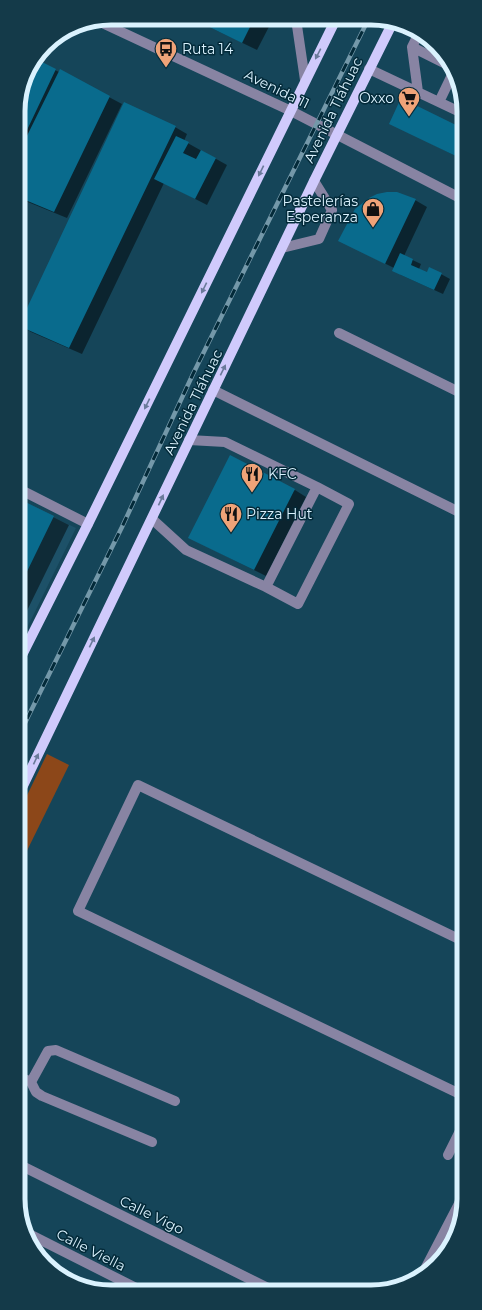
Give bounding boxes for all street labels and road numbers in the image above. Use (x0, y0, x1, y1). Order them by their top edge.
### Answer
street label: Avenida Tláhuac (300, 54, 366, 166)
street label: Avenida 11 (241, 66, 313, 112)
street label: Avenida Tláhuac (160, 346, 226, 458)
street label: Calle Vigo (117, 1192, 187, 1238)
street label: Calle Viella (53, 1225, 129, 1275)

